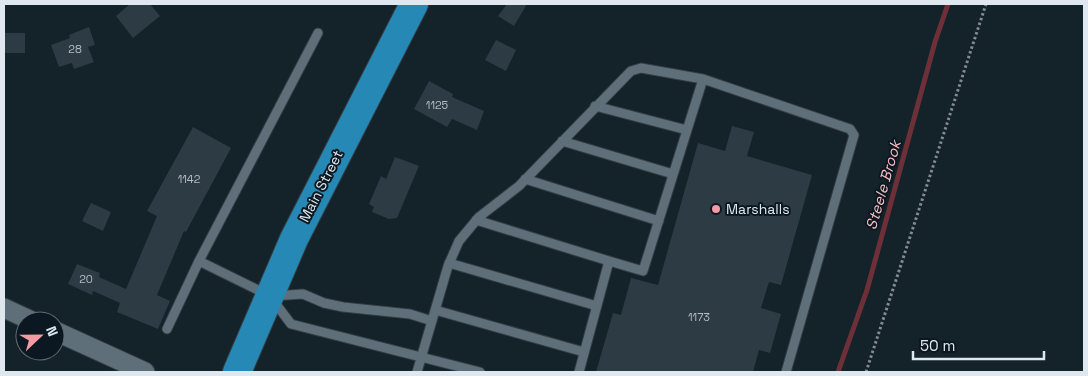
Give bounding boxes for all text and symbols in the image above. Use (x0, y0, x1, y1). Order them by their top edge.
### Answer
house number: 28 (68, 42, 82, 56)
house number: 1125 (426, 98, 449, 112)
water label: Steele Brook (861, 136, 905, 232)
street label: Main Street (295, 147, 347, 225)
house number: 1142 (178, 172, 201, 186)
place label: Marshalls (726, 200, 790, 218)
marker: Marshalls (710, 203, 722, 215)
house number: 20 (79, 272, 93, 286)
house number: 1173 (688, 310, 710, 324)
north arrow (15, 311, 65, 361)
text: N (42, 323, 62, 339)
scale bar (913, 328, 1044, 360)
text: 50 m (920, 336, 955, 355)

